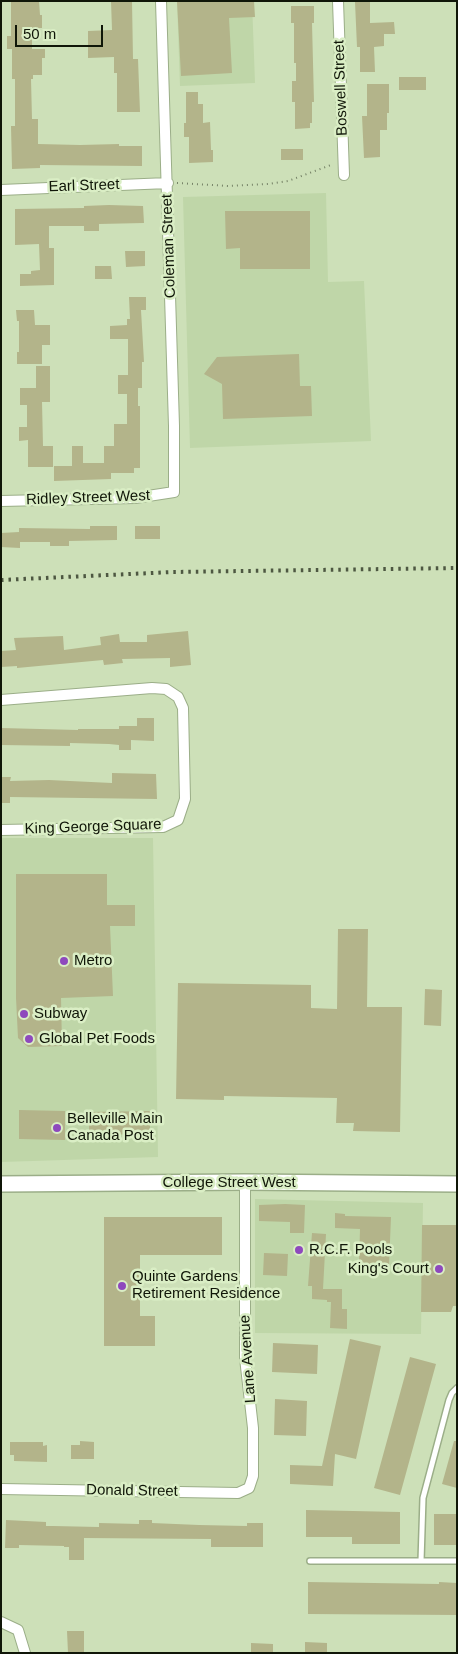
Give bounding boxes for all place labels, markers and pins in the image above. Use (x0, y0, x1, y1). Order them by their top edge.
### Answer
place label: Metro (74, 952, 112, 970)
marker: Metro (58, 955, 70, 967)
place label: Subway (34, 1005, 87, 1023)
marker: Subway (18, 1008, 30, 1020)
place label: Global Pet Foods (39, 1030, 155, 1048)
marker: Global Pet Foods (23, 1033, 35, 1045)
place label: Belleville Main Canada Post (67, 1110, 163, 1145)
marker: Belleville Main Canada Post (51, 1122, 63, 1134)
place label: R.C.F. Pools (309, 1241, 392, 1259)
marker: R.C.F. Pools (293, 1244, 305, 1256)
place label: King's Court (348, 1260, 429, 1278)
marker: King's Court (433, 1263, 445, 1275)
place label: Quinte Gardens Retirement Residence (132, 1268, 280, 1303)
marker: Quinte Gardens Retirement Residence (116, 1280, 128, 1292)

